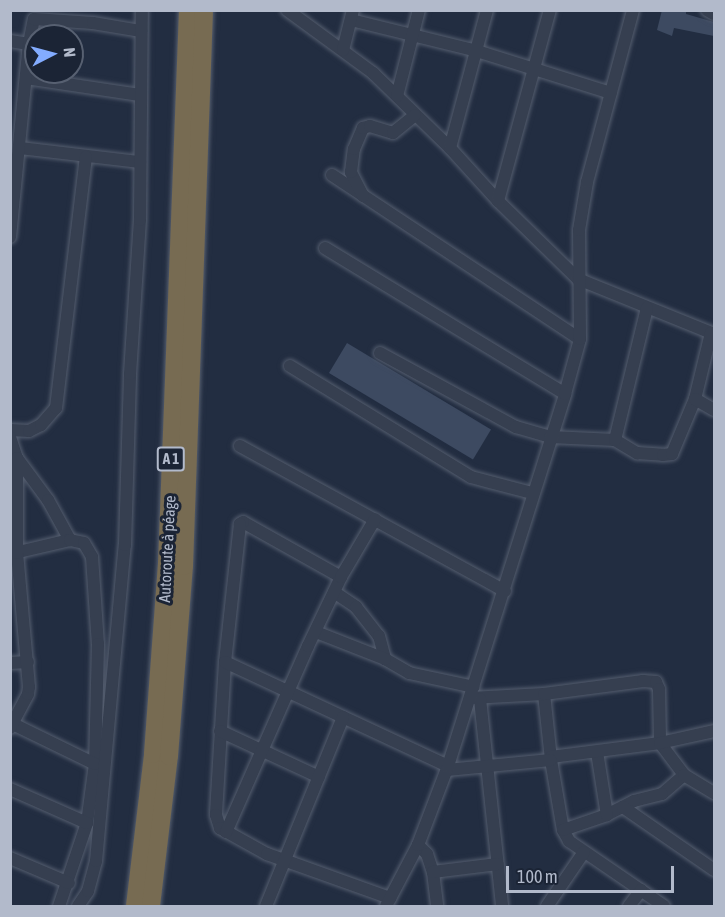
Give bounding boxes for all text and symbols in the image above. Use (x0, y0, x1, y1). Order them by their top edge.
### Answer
north arrow (24, 24, 84, 84)
text: N (60, 47, 79, 58)
road number: A 1 (156, 447, 186, 471)
street label: Autoroute à péage (155, 495, 179, 603)
scale bar (509, 854, 677, 892)
text: 100 m (517, 866, 558, 887)

